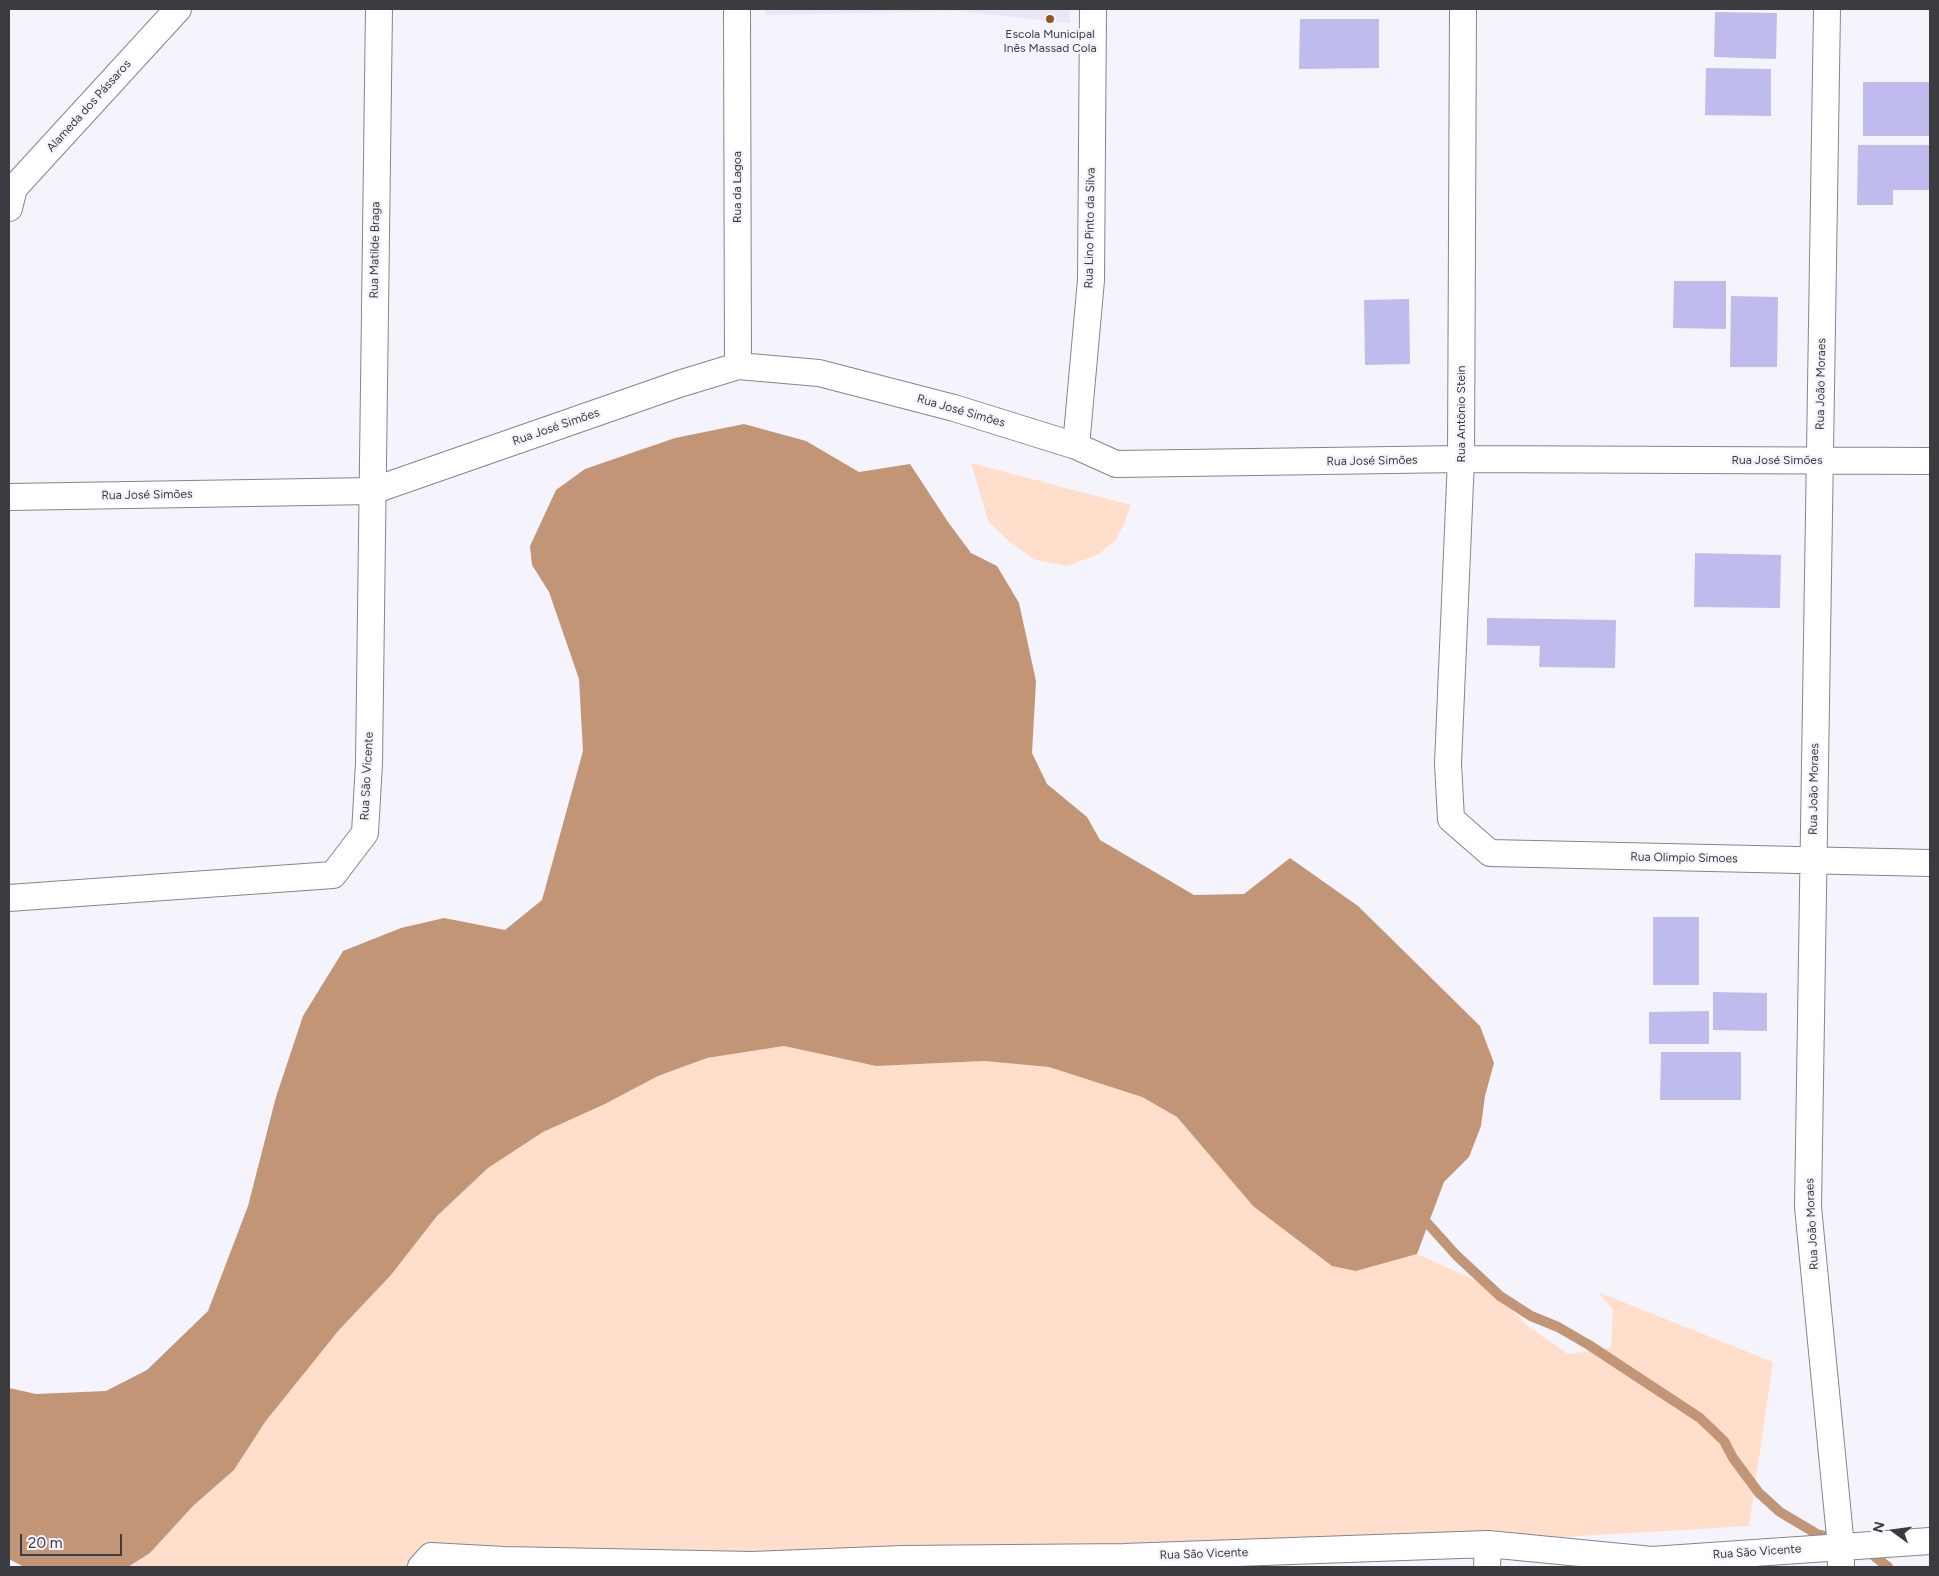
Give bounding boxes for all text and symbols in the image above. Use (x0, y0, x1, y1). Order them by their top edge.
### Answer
marker: Escola Municipal Inês Massad Cola (1044, 13, 1056, 25)
place label: Escola Municipal Inês Massad Cola (1003, 27, 1097, 55)
street label: Alameda dos Pássaros (44, 57, 134, 155)
street label: Rua da Lagoa (730, 151, 744, 223)
street label: Rua Lino Pinto da Silva (1082, 167, 1098, 289)
street label: Rua Matilde Braga (367, 202, 383, 298)
street label: Rua João Moraes (1813, 338, 1829, 430)
street label: Rua Antônio Stein (1454, 366, 1468, 462)
street label: Rua José Simões (915, 392, 1007, 430)
street label: Rua José Simões (511, 405, 601, 449)
street label: Rua José Simões (1326, 453, 1418, 469)
street label: Rua José Simões (1731, 453, 1823, 467)
street label: Rua José Simões (101, 487, 193, 503)
street label: Rua São Vicente (357, 731, 377, 821)
street label: Rua João Moraes (1806, 743, 1822, 835)
street label: Rua Olimpio Simoes (1630, 850, 1738, 866)
street label: Rua João Moraes (1802, 1178, 1822, 1270)
north arrow (1869, 1506, 1919, 1556)
text: N (1869, 1520, 1889, 1535)
scale bar (22, 1524, 125, 1556)
text: 20 m (28, 1534, 62, 1552)
street label: Rua São Vicente (1712, 1542, 1802, 1562)
street label: Rua São Vicente (1159, 1545, 1249, 1563)

